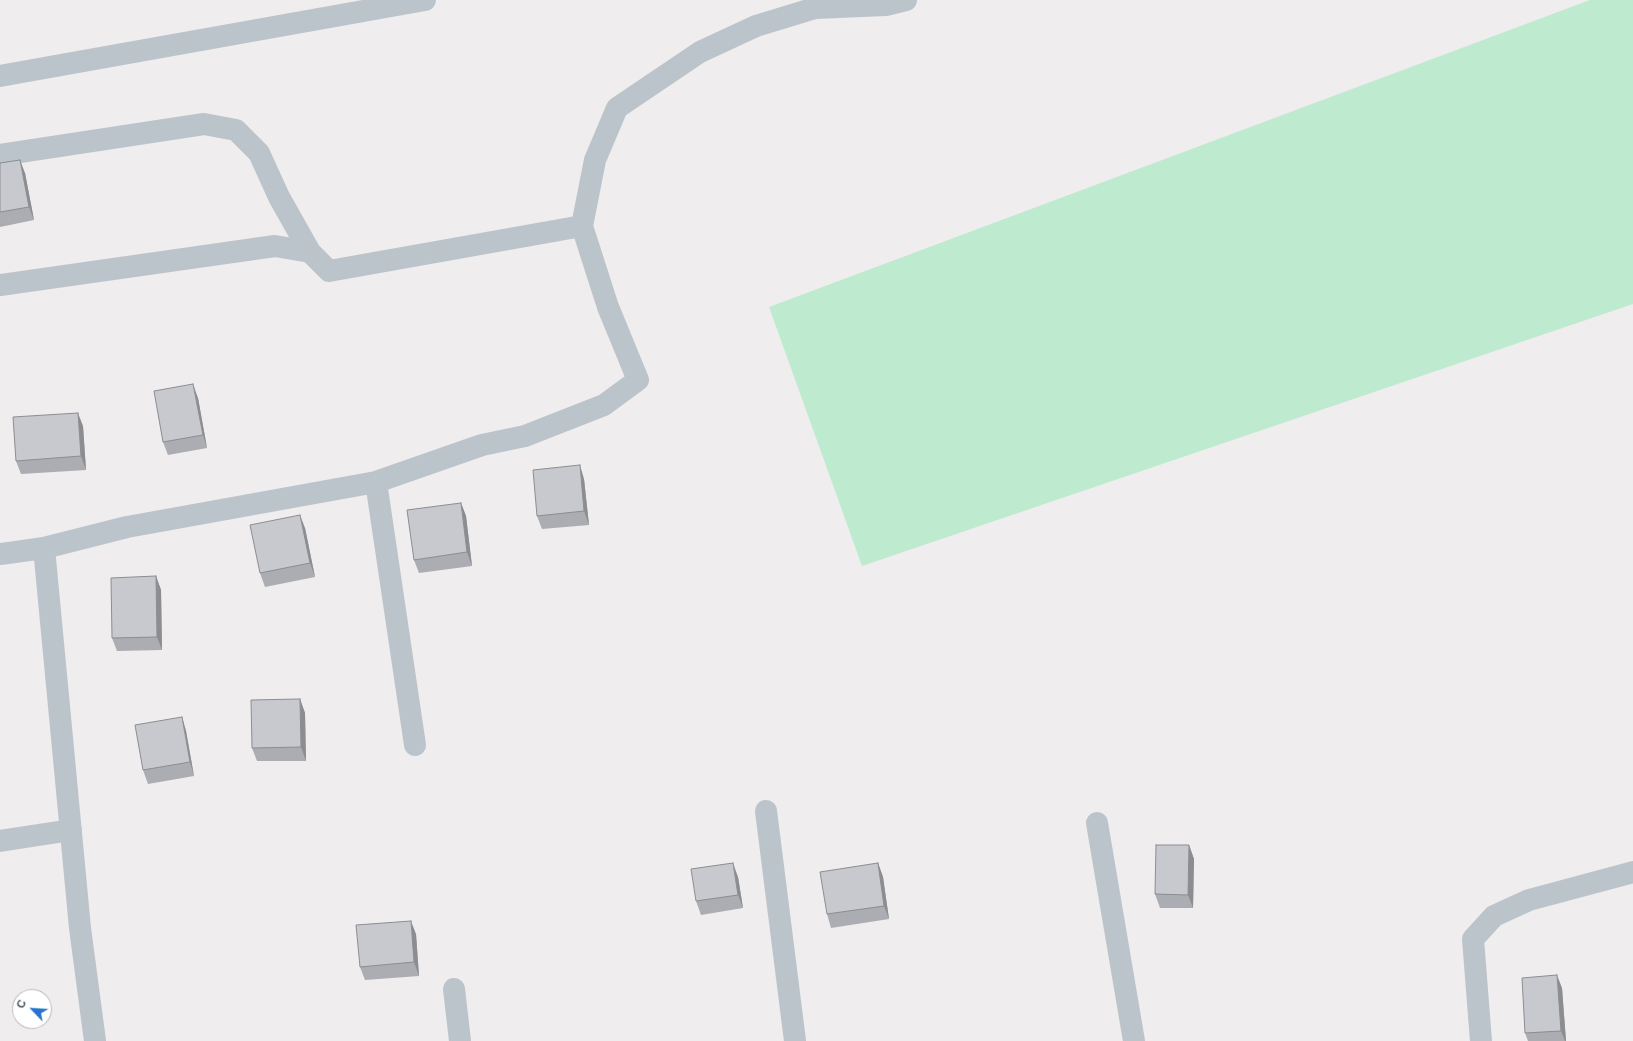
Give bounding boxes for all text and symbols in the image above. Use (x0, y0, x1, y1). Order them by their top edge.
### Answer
north arrow (12, 989, 52, 1029)
text: С (14, 998, 29, 1010)

